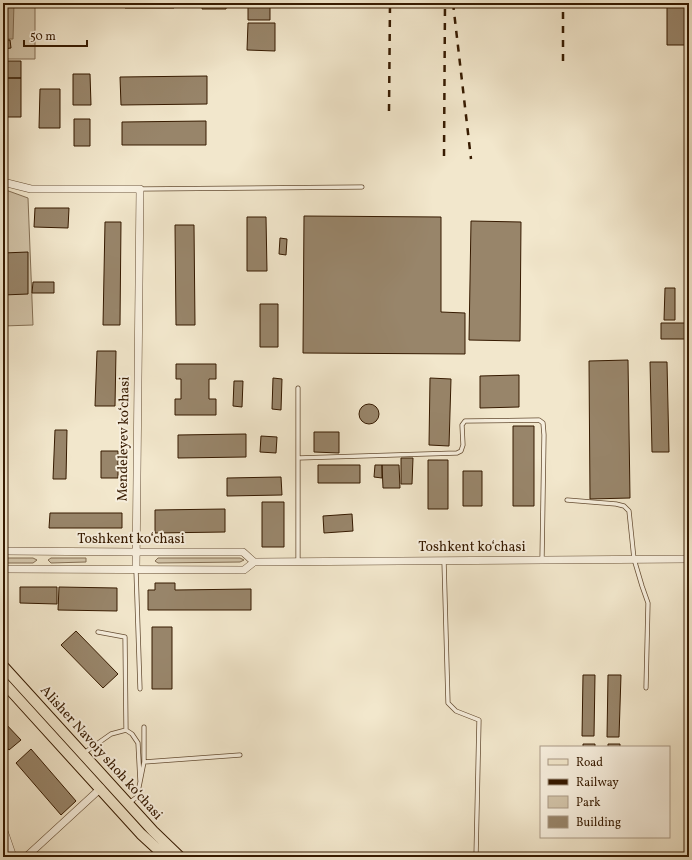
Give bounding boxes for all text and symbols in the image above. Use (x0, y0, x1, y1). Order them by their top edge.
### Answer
scale bar (24, 22, 87, 48)
text: 50 m (30, 29, 56, 45)
street label: Mendeleyev ko‘chasi (113, 376, 135, 502)
street label: Toshkent ko‘chasi (77, 530, 185, 549)
street label: Toshkent ko‘chasi (418, 538, 526, 557)
street label: Alisher Navoiy shoh koʻchasi (35, 682, 167, 824)
legend (540, 746, 670, 838)
text: Road (576, 755, 603, 771)
text: Railway (576, 775, 619, 791)
text: Park (576, 795, 601, 811)
text: Building (576, 815, 621, 831)

